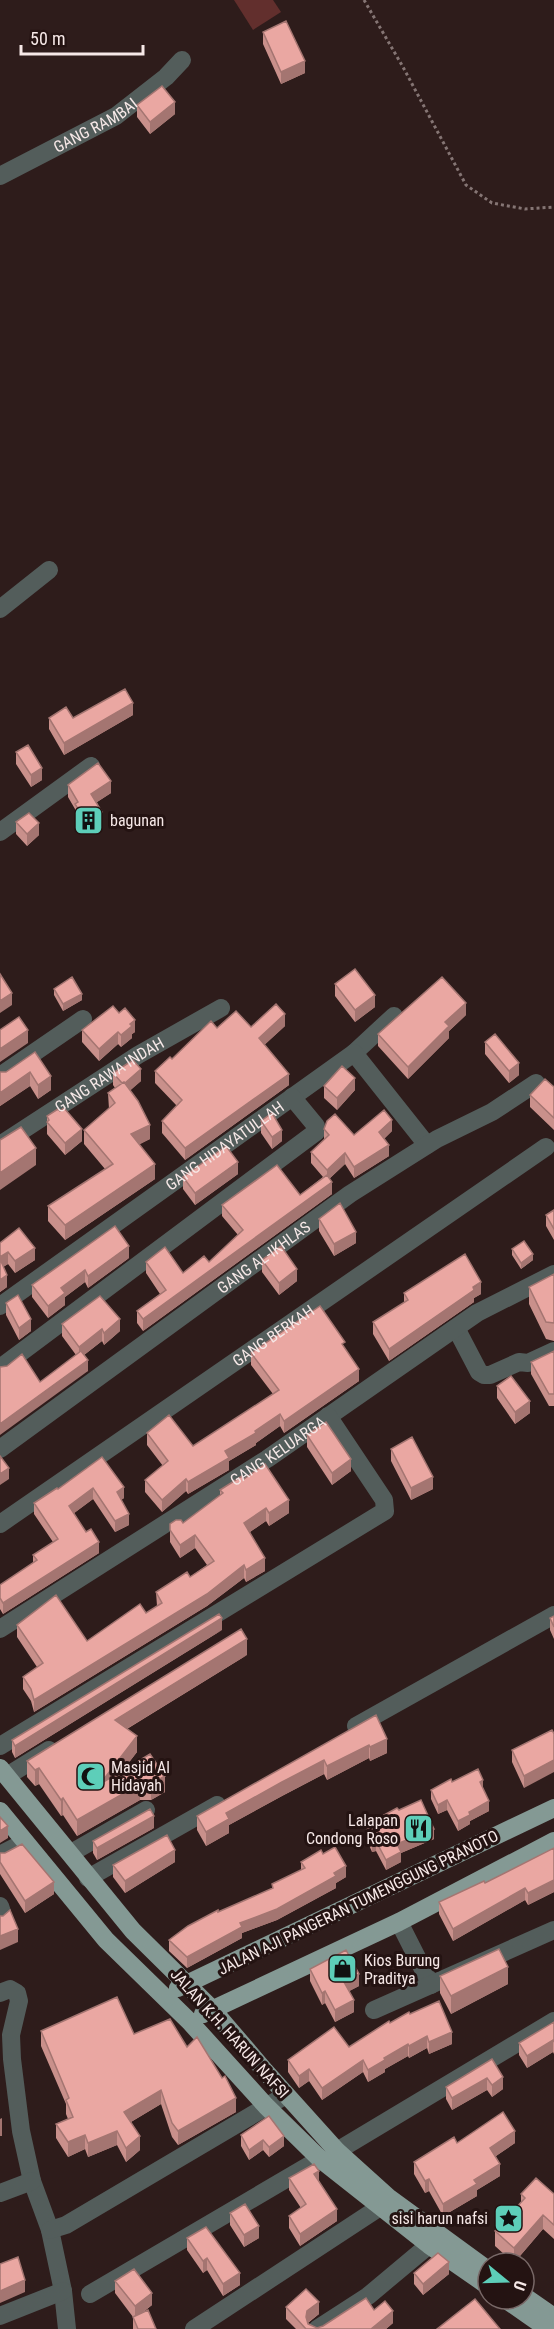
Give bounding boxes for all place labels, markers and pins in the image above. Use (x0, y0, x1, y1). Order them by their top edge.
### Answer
building icon: bagunan (73, 804, 105, 836)
place label: bagunan (110, 811, 164, 830)
place label: Masjid Al Hidayah (111, 1758, 170, 1795)
mosque icon: Masjid Al Hidayah (74, 1760, 106, 1792)
place label: Lalapan Condong Roso (306, 1811, 398, 1848)
restaurant icon: Lalapan Condong Roso (403, 1813, 435, 1845)
place label: Kios Burung Praditya (364, 1951, 440, 1988)
shop icon: Kios Burung Praditya (327, 1953, 359, 1985)
place icon: sisi harun nafsi (493, 2202, 525, 2234)
place label: sisi harun nafsi (392, 2209, 488, 2228)

